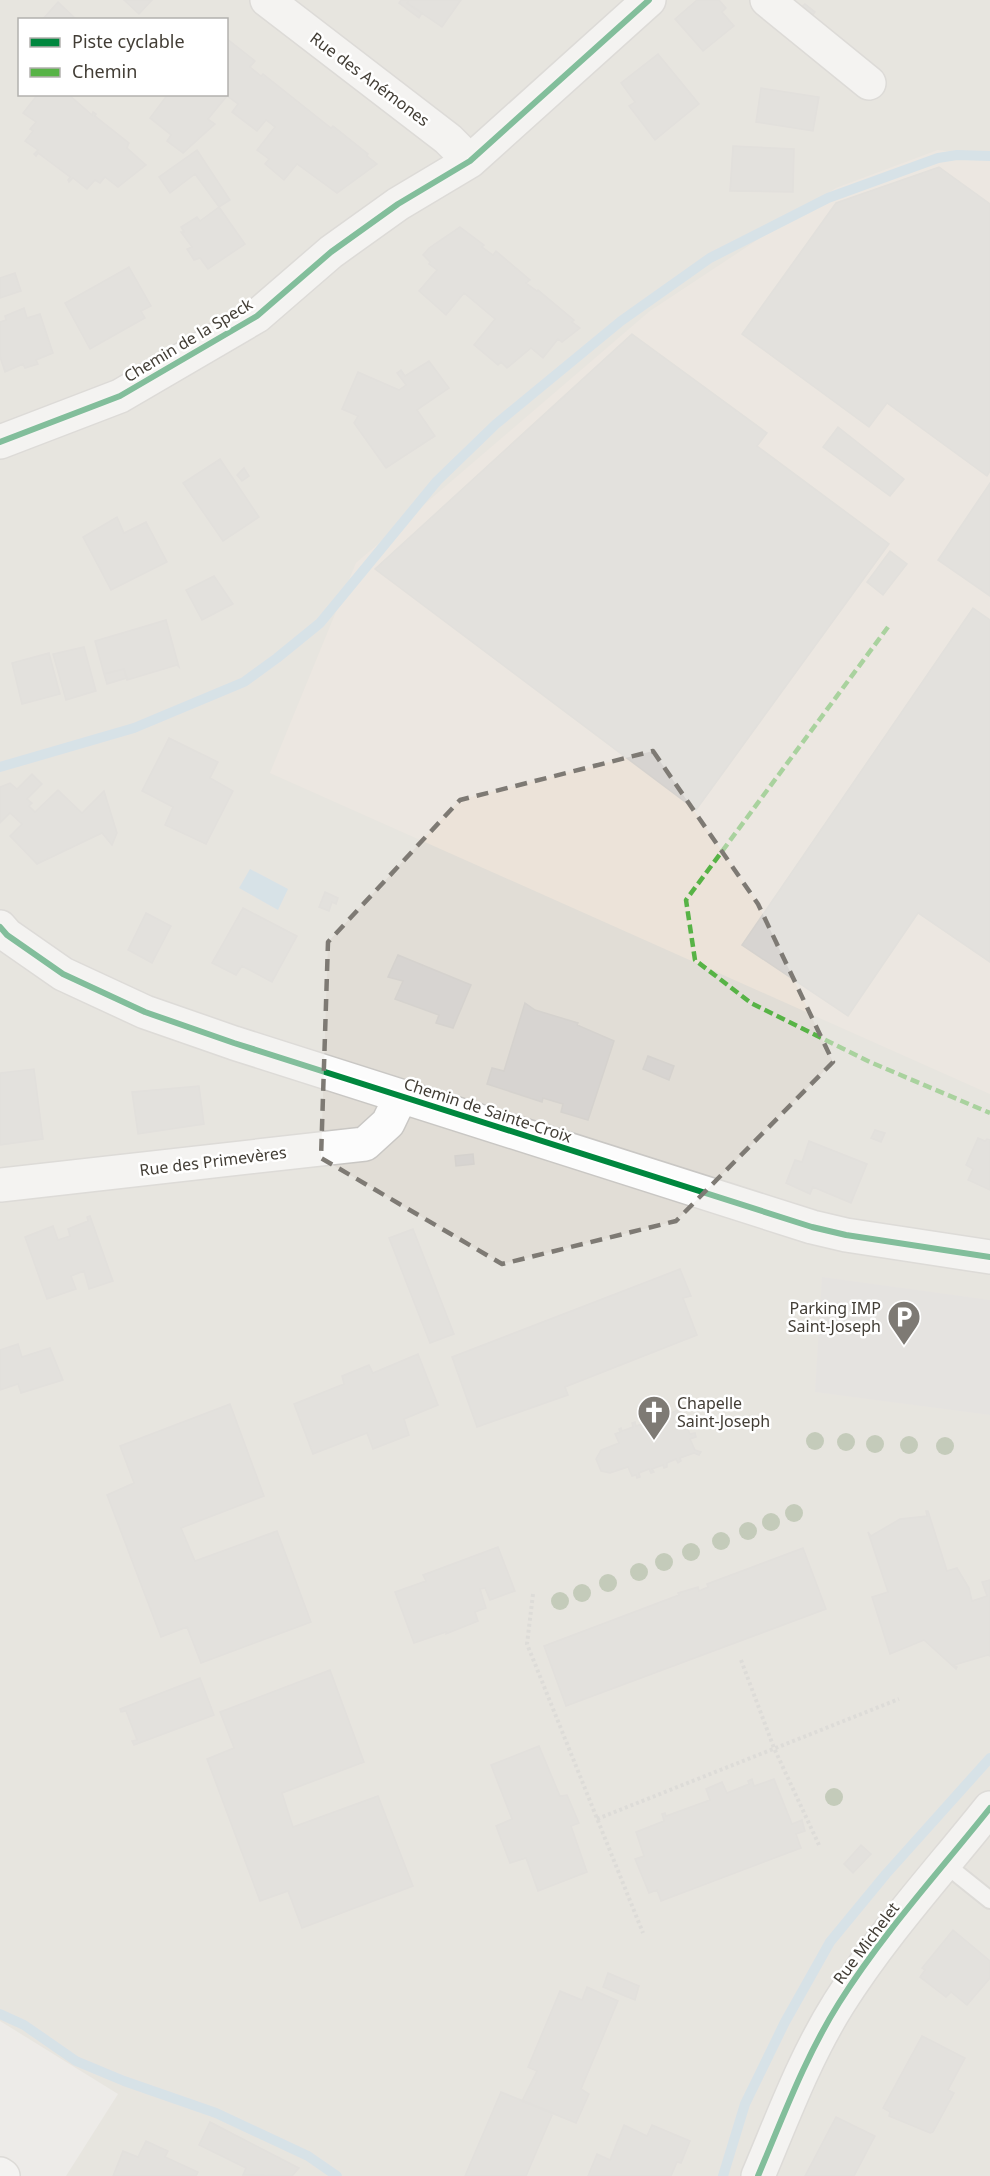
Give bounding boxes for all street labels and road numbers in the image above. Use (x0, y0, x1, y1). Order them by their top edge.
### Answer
street label: Rue des Anémones (306, 27, 434, 131)
street label: Chemin de la Speck (120, 293, 257, 387)
street label: Chemin de Sainte-Croix (401, 1072, 575, 1148)
street label: Rue des Primevères (138, 1141, 288, 1181)
street label: Rue Michelet (828, 1897, 904, 1988)

